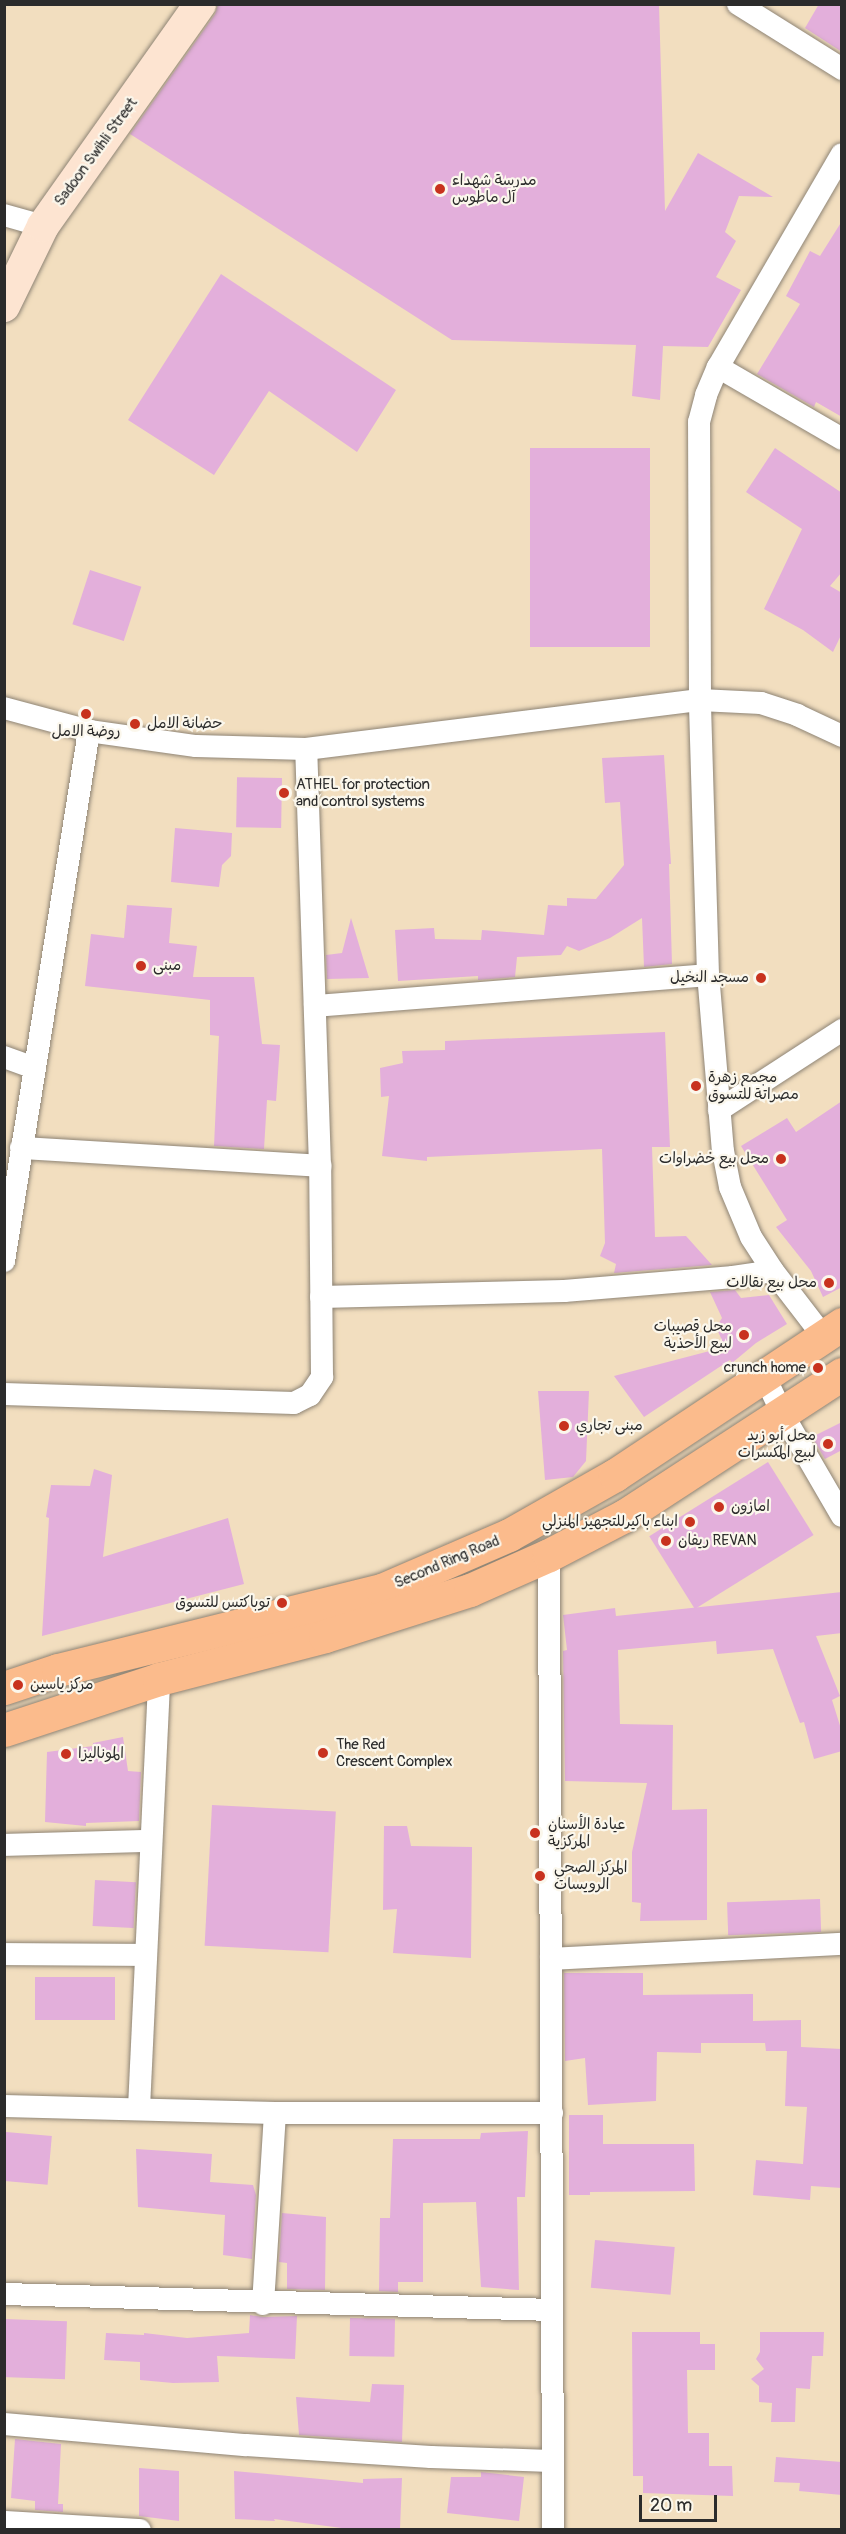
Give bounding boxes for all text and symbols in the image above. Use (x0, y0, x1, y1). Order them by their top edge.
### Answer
street label: Sadoon Swihli Street (51, 94, 141, 210)
place label: مدرسة شهداء آل ماطوس (452, 171, 536, 206)
marker: مدرسة شهداء آل ماطوس (433, 182, 447, 196)
marker: روضة الامل (79, 707, 93, 721)
place label: حضانة الامل (147, 715, 222, 733)
marker: حضانة الامل (128, 717, 142, 731)
place label: روضة الامل (52, 723, 120, 741)
place label: ATHEL for protection and control systems (296, 775, 430, 810)
marker: ATHEL for protection and control systems (277, 786, 291, 800)
place label: مبنى (153, 957, 181, 975)
marker: مبنى (134, 959, 148, 973)
place label: مسجد النخيل (670, 969, 749, 987)
marker: مسجد النخيل (754, 971, 768, 985)
place label: مجمع زهرة مصراتة للتسوق (708, 1068, 799, 1103)
marker: مجمع زهرة مصراتة للتسوق (689, 1079, 703, 1093)
place label: محل بيع خضراوات (659, 1150, 769, 1168)
marker: محل بيع خضراوات (774, 1152, 788, 1166)
place label: محل بيع نقالات (726, 1274, 817, 1292)
marker: محل بيع نقالات (822, 1276, 836, 1290)
place label: محل قصيبات لبيع الأحذية (654, 1317, 732, 1352)
marker: محل قصيبات لبيع الأحذية (737, 1328, 751, 1342)
place label: crunch home (724, 1359, 806, 1377)
marker: crunch home (811, 1361, 825, 1375)
place label: مبنى تجاري (576, 1417, 643, 1435)
marker: مبنى تجاري (557, 1419, 571, 1433)
place label: محل أبو زيد لبيع المكسرات (738, 1426, 816, 1461)
marker: محل أبو زيد لبيع المكسرات (821, 1437, 835, 1451)
place label: امازون (731, 1498, 770, 1516)
marker: امازون (712, 1500, 726, 1514)
place label: ابناء باكيرللتجهيز المنزلي (542, 1513, 678, 1531)
marker: ابناء باكيرللتجهيز المنزلي (683, 1515, 697, 1529)
street label: Second Ring Road (392, 1532, 502, 1592)
place label: ريفان REVAN (678, 1532, 757, 1550)
marker: ريفان REVAN (659, 1534, 673, 1548)
place label: توباكتس للتسوق (175, 1594, 270, 1612)
marker: توباكتس للتسوق (275, 1596, 289, 1610)
place label: مركز ياسين (30, 1676, 94, 1694)
marker: مركز ياسين (11, 1678, 25, 1692)
place label: The Red Crescent Complex (336, 1735, 452, 1770)
marker: The Red Crescent Complex (314, 1744, 332, 1762)
place label: الموناليزا (78, 1745, 124, 1763)
marker: الموناليزا (59, 1747, 73, 1761)
place label: عيادة الأسنان المركزية (548, 1815, 625, 1850)
marker: عيادة الأسنان المركزية (526, 1824, 544, 1842)
place label: المركز الصحي الرويسات (554, 1858, 627, 1893)
marker: المركز الصحي الرويسات (531, 1867, 549, 1885)
scale bar (642, 2483, 720, 2521)
text: 20 m (650, 2494, 692, 2517)

